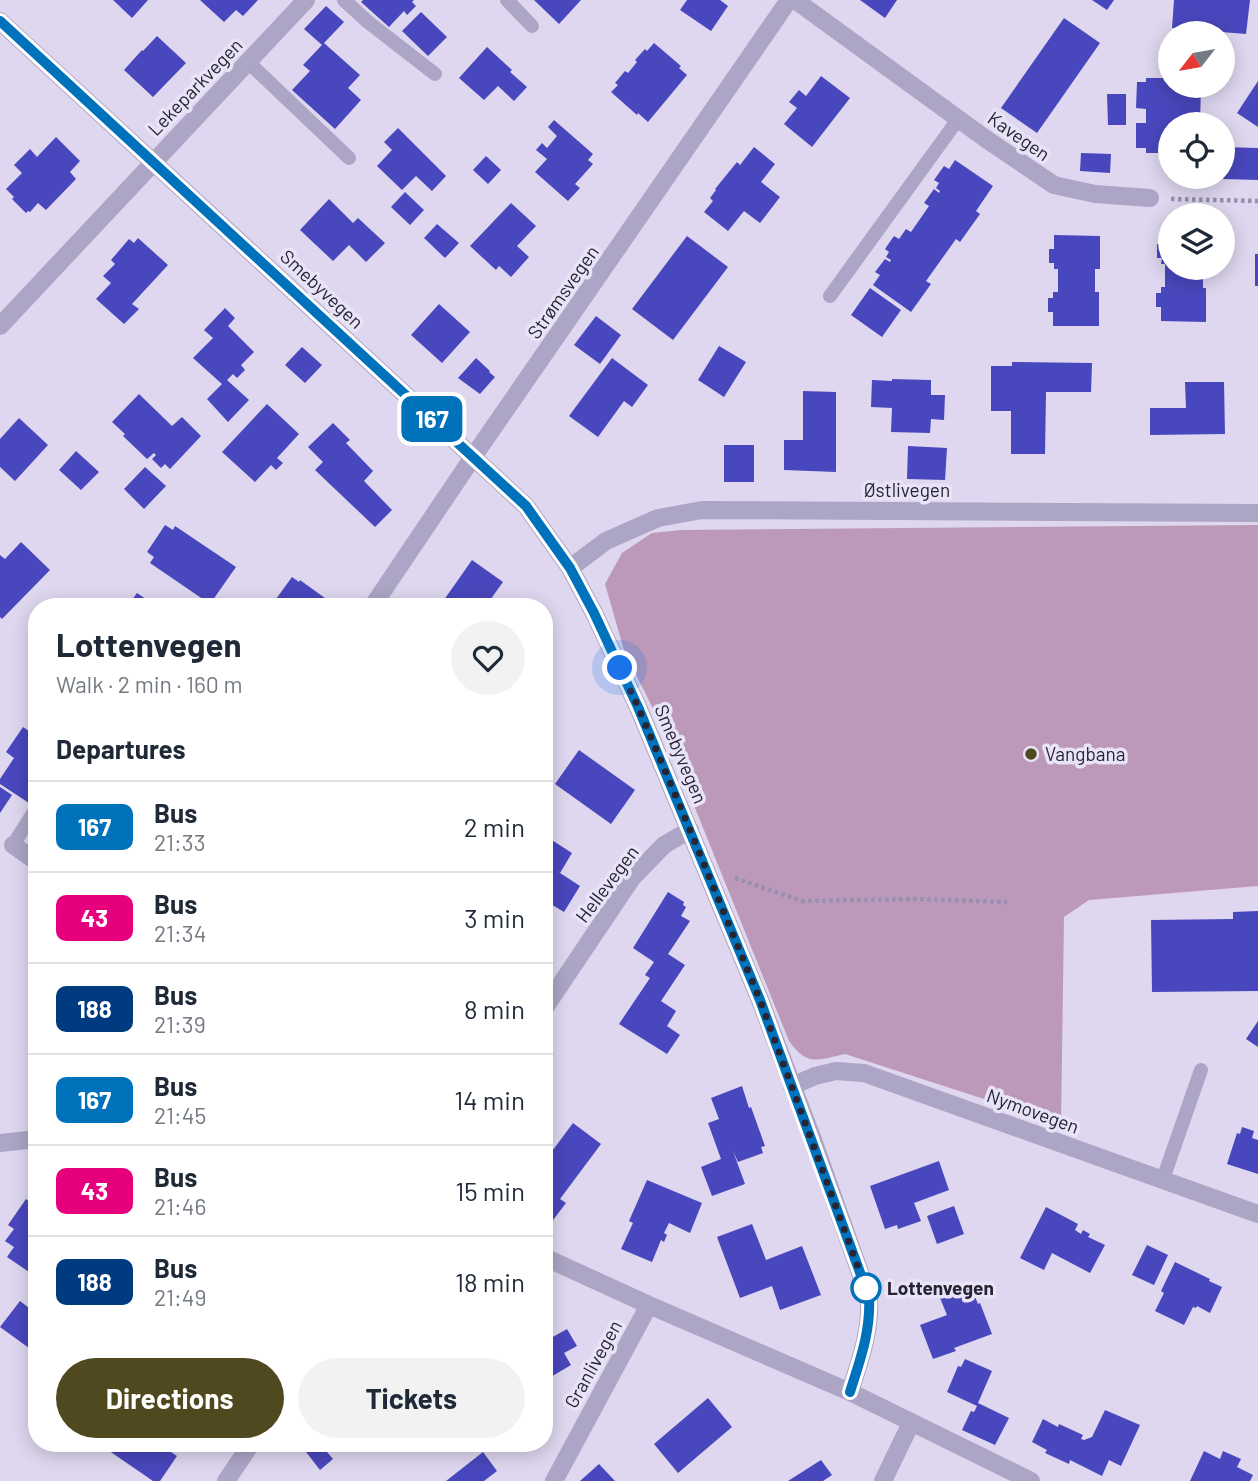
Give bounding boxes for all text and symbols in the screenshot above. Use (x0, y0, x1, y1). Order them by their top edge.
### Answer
north arrow (1158, 21, 1236, 98)
map controls (1158, 21, 1235, 280)
street label: Lekeparkvegen (143, 33, 247, 140)
street label: Kavegen (984, 106, 1055, 165)
button: locate (1158, 112, 1235, 189)
button: layers (1158, 203, 1235, 280)
street label: Strømsvegen (522, 241, 603, 343)
street label: Smebyvegen (276, 244, 369, 333)
line badge: 167 (392, 396, 472, 442)
text: 167 (415, 404, 449, 433)
street label: Østlivegen (864, 478, 950, 501)
button: heart (451, 621, 525, 695)
text: Lottenvegen (56, 624, 242, 664)
your location (602, 650, 637, 685)
text: Walk · 2 min · 160 m (56, 670, 242, 698)
street label: Smebyvegen (650, 701, 713, 807)
text: Departures (56, 733, 186, 764)
place label: Vangbana (1045, 742, 1125, 765)
marker: Vangbana (1023, 746, 1039, 762)
text: Bus (154, 797, 197, 828)
text: 2 min (464, 811, 525, 842)
text: 167 (78, 812, 111, 841)
text: 21:33 (154, 828, 206, 856)
street label: Hellevegen (570, 841, 643, 927)
text: Bus (154, 888, 197, 919)
text: 3 min (464, 902, 525, 933)
text: 43 (81, 903, 108, 932)
text: 21:34 (154, 919, 206, 947)
text: Bus (154, 979, 197, 1010)
text: 8 min (464, 993, 525, 1024)
text: 188 (77, 994, 112, 1023)
text: 21:39 (154, 1010, 206, 1038)
text: Bus (154, 1070, 197, 1101)
street label: Nymovegen (984, 1083, 1082, 1138)
text: 14 min (454, 1084, 525, 1115)
text: 167 (78, 1085, 111, 1114)
text: 21:45 (154, 1101, 206, 1129)
text: Bus (154, 1161, 197, 1192)
text: 15 min (455, 1175, 525, 1206)
text: 43 (81, 1176, 108, 1205)
text: 21:46 (154, 1192, 206, 1220)
text: Bus (154, 1252, 197, 1283)
text: 18 min (455, 1266, 525, 1297)
text: 188 (77, 1267, 112, 1296)
marker: Lottenvegen (851, 1273, 881, 1303)
place label: Lottenvegen (887, 1276, 994, 1299)
text: 21:49 (154, 1283, 207, 1311)
street label: Granlivegen (559, 1316, 626, 1412)
button: Directions (56, 1358, 284, 1438)
button: Tickets (298, 1358, 525, 1438)

